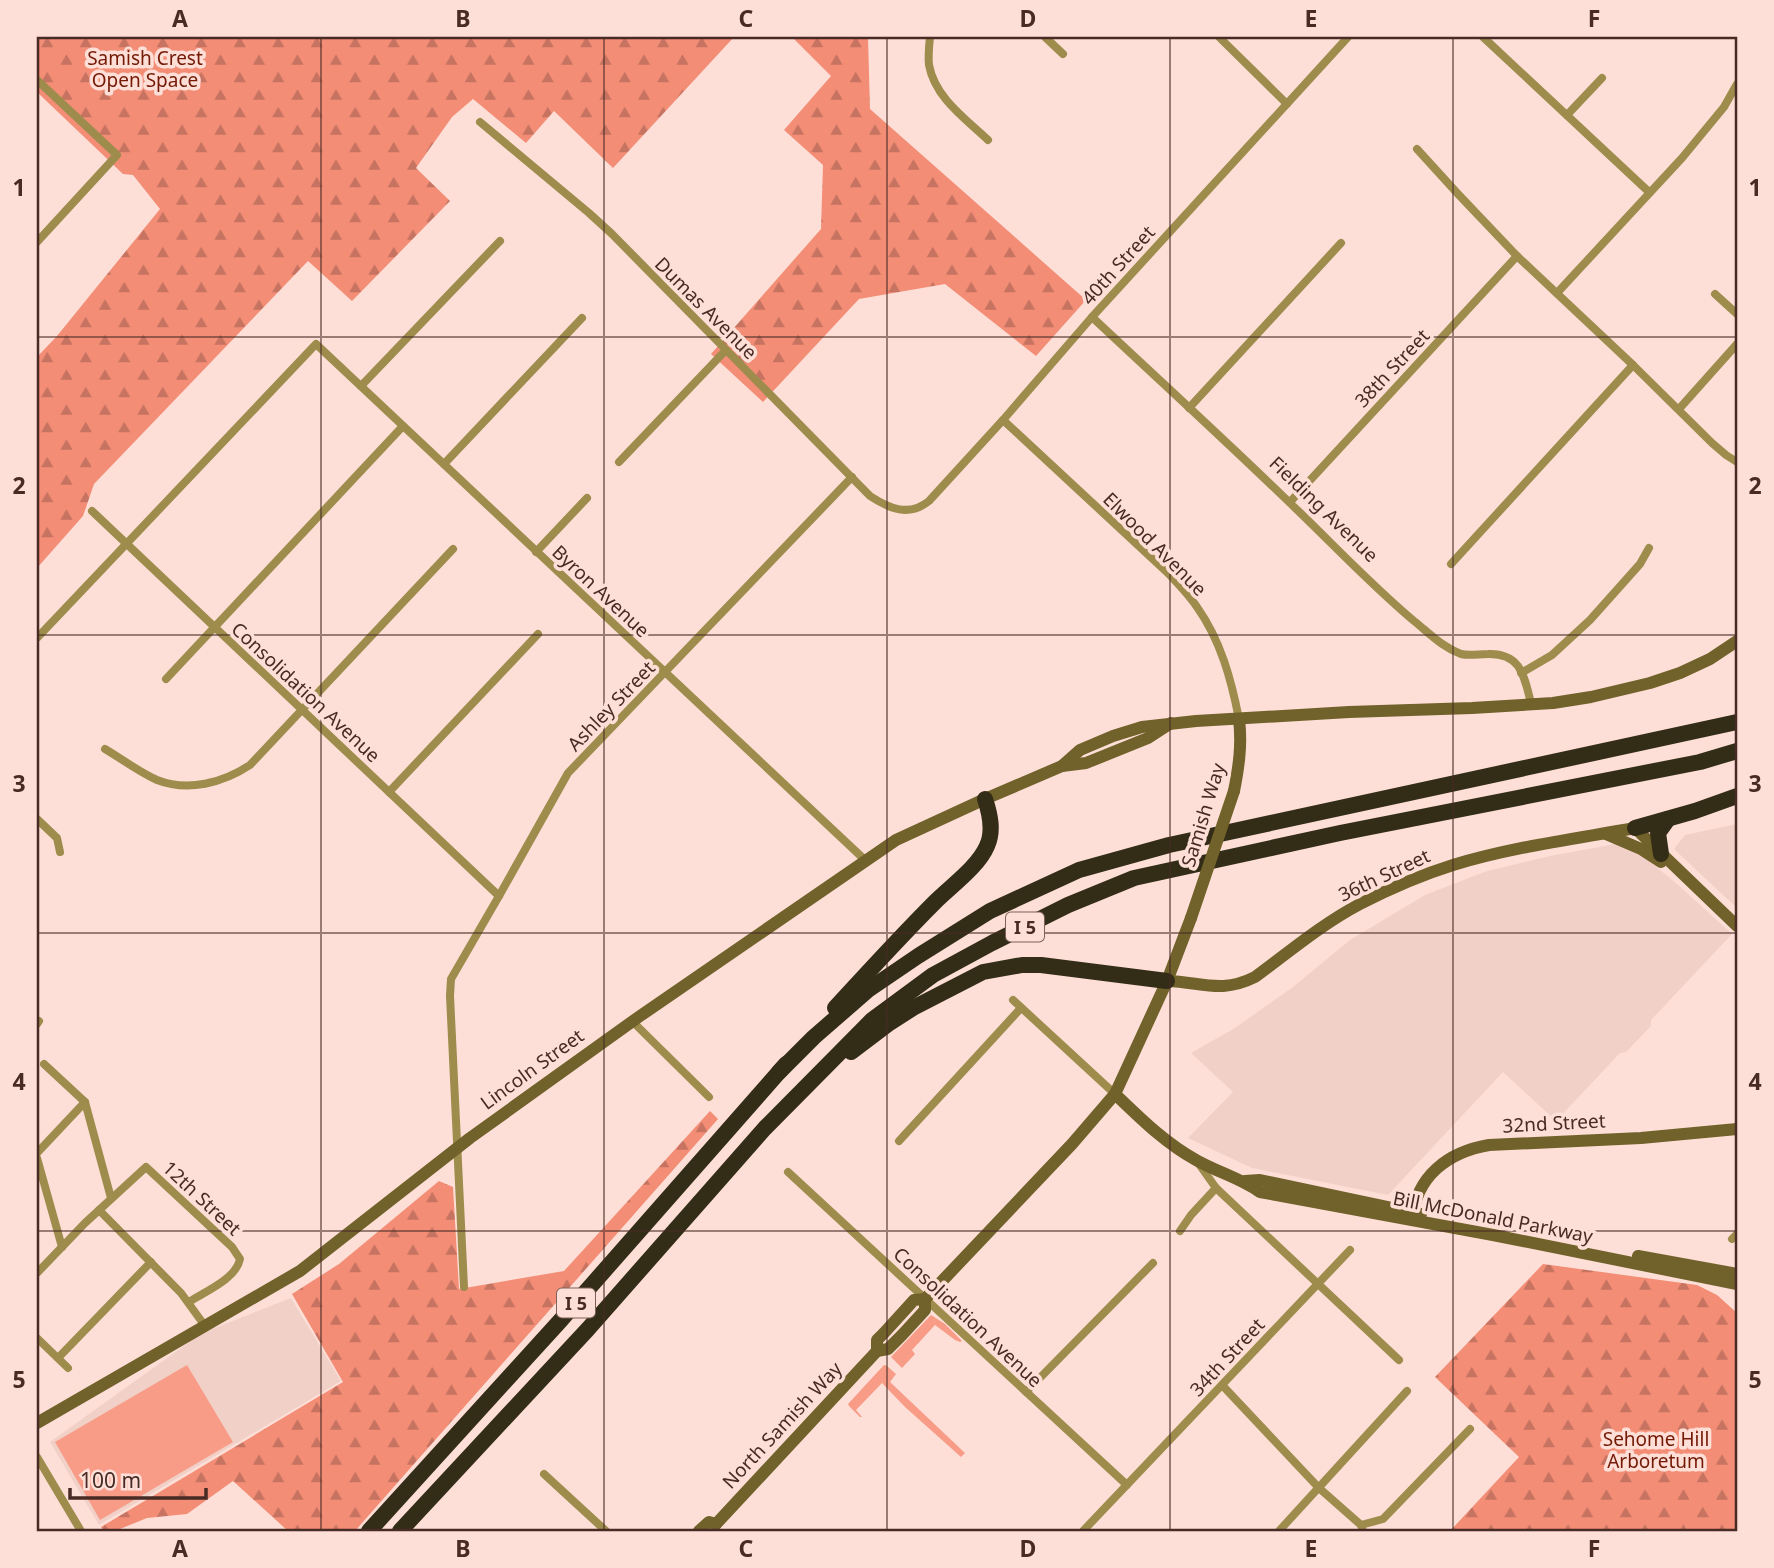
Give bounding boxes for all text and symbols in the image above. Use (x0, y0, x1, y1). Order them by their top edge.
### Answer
text: A (172, 2, 188, 34)
text: B (455, 2, 471, 34)
text: C (739, 2, 754, 34)
text: D (1020, 2, 1036, 34)
text: E (1305, 2, 1317, 34)
text: F (1588, 2, 1600, 34)
park label: Samish Crest Open Space (87, 45, 203, 93)
text: 1 (12, 171, 26, 203)
text: 1 (1748, 171, 1762, 203)
street label: 40th Street (1075, 220, 1161, 310)
street label: Dumas Avenue (649, 251, 763, 365)
street label: 38th Street (1349, 323, 1435, 413)
street label: Fielding Avenue (1264, 450, 1384, 568)
text: 2 (12, 469, 26, 501)
text: 2 (1748, 469, 1762, 501)
street label: Elwood Avenue (1097, 486, 1213, 602)
street label: Byron Avenue (547, 539, 655, 643)
street label: Consolidation Avenue (226, 616, 386, 768)
street label: Ashley Street (561, 655, 661, 757)
street label: Samish Way (1175, 760, 1231, 870)
text: 3 (12, 767, 26, 799)
text: 3 (1748, 767, 1762, 799)
street label: 36th Street (1334, 842, 1434, 908)
road number: I 5 (1006, 912, 1044, 942)
street label: Lincoln Street (475, 1023, 589, 1115)
text: 4 (12, 1065, 26, 1097)
text: 4 (1748, 1065, 1762, 1097)
street label: 32nd Street (1502, 1107, 1606, 1139)
street label: 12th Street (157, 1155, 247, 1241)
street label: Bill McDonald Parkway (1391, 1185, 1595, 1249)
street label: Consolidation Avenue (888, 1241, 1048, 1393)
road number: I 5 (557, 1288, 595, 1318)
street label: 34th Street (1184, 1312, 1270, 1402)
street label: North Samish Way (716, 1356, 848, 1494)
text: 5 (12, 1363, 26, 1395)
text: 5 (1748, 1363, 1762, 1395)
park label: Sehome Hill Arboretum (1603, 1426, 1709, 1474)
scale bar (70, 1456, 206, 1500)
text: 100 m (80, 1466, 141, 1494)
text: A (172, 1532, 188, 1564)
text: B (455, 1532, 471, 1564)
text: C (739, 1532, 754, 1564)
text: D (1020, 1532, 1036, 1564)
text: E (1305, 1532, 1317, 1564)
text: F (1588, 1532, 1600, 1564)

